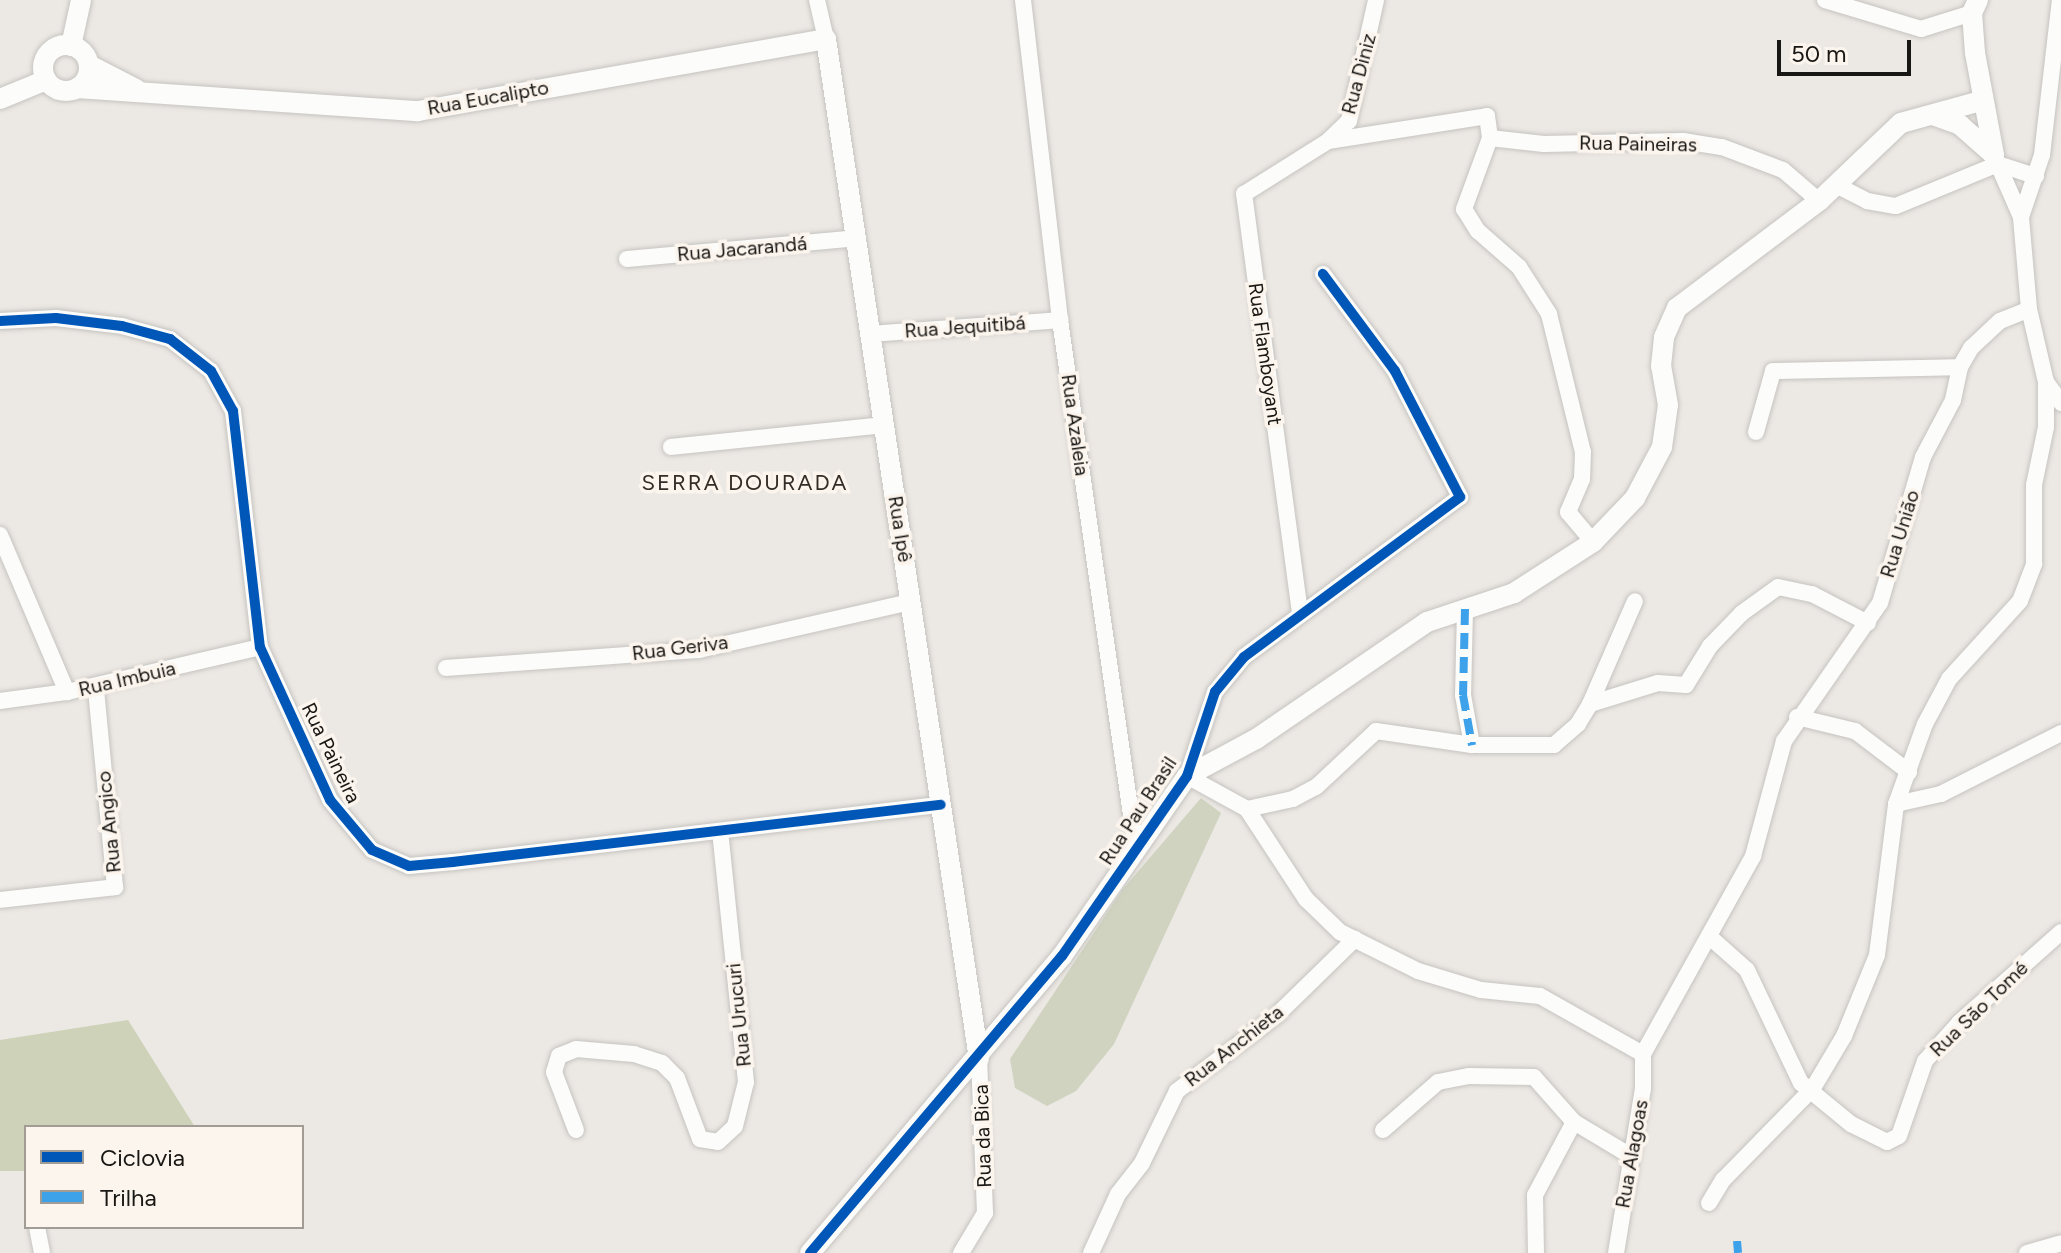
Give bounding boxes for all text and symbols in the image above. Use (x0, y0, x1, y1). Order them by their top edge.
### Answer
scale bar (1781, 24, 1915, 74)
street label: Rua Diniz (1337, 31, 1381, 117)
text: 50 m (1791, 39, 1847, 68)
street label: Rua Eucalipto (425, 76, 551, 120)
street label: Rua Paineiras (1579, 131, 1697, 157)
street label: Rua Jacarandá (676, 231, 808, 267)
street label: Rua Flamboyant (1243, 281, 1287, 427)
street label: Rua Jequitibá (904, 311, 1026, 343)
street label: Rua Azaleia (1056, 373, 1094, 477)
district label: SERRA DOURADA (642, 470, 848, 496)
street label: Rua União (1875, 487, 1925, 581)
street label: Rua Ipê (883, 494, 917, 564)
street label: Rua Geriva (631, 630, 729, 666)
street label: Rua Imbuia (76, 656, 178, 702)
street label: Rua Paineira (296, 699, 366, 807)
street label: Rua Pau Brasil (1094, 752, 1182, 870)
street label: Rua Angico (92, 770, 126, 874)
street label: Rua São Tomé (1925, 956, 2033, 1062)
street label: Rua Urucuri (722, 962, 756, 1068)
street label: Rua Anchieta (1180, 1000, 1288, 1092)
street label: Rua da Bica (969, 1084, 997, 1188)
street label: Rua Alagoas (1611, 1098, 1653, 1210)
legend (24, 1125, 304, 1229)
text: Ciclovia (100, 1143, 185, 1172)
text: Trilha (100, 1183, 157, 1212)

